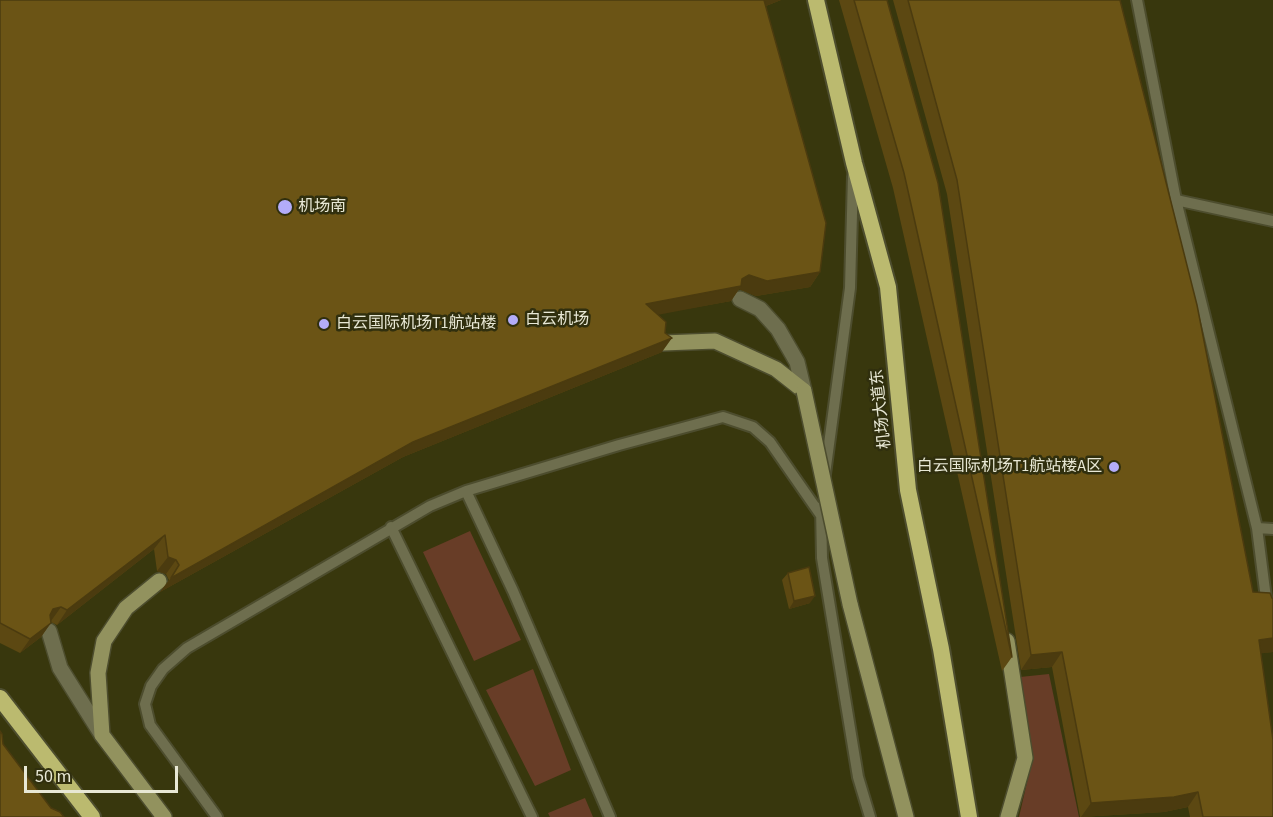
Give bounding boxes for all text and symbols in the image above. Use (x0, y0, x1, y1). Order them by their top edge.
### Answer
place label: 机场南 (298, 197, 346, 217)
marker: 机场南 (276, 198, 294, 216)
place label: 白云机场 (525, 310, 589, 330)
marker: 白云机场 (506, 313, 520, 327)
place label: 白云国际机场T1航站楼 (336, 314, 497, 334)
marker: 白云国际机场T1航站楼 (317, 317, 331, 331)
street label: 机场大道东 (868, 368, 896, 450)
place label: 白云国际机场T1航站楼A区 (917, 457, 1102, 477)
marker: 白云国际机场T1航站楼A区 (1107, 460, 1121, 474)
scale bar (27, 754, 182, 792)
text: 50 m (35, 764, 71, 789)

